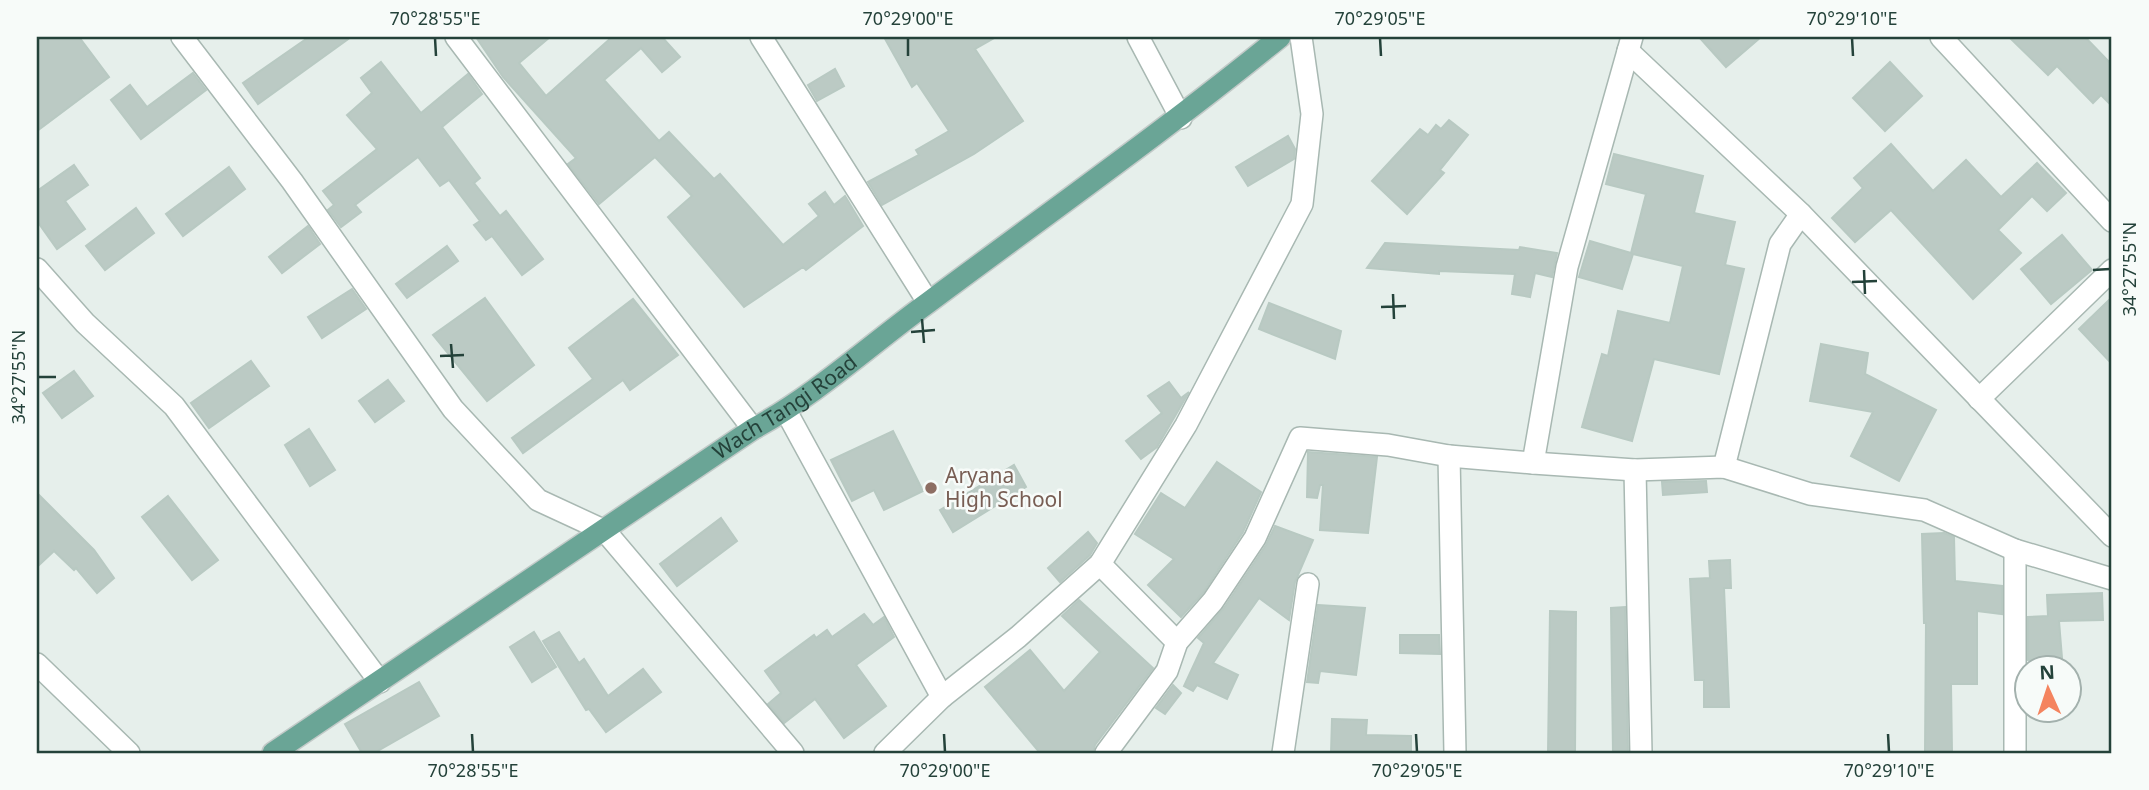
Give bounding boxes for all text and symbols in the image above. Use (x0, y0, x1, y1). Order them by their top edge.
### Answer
text: 70°28'55"E (390, 6, 480, 30)
text: 70°29'00"E (863, 6, 953, 30)
text: 70°29'05"E (1335, 6, 1425, 30)
text: 70°29'10"E (1807, 6, 1897, 30)
text: 34°27'55"N (2117, 222, 2141, 316)
text: 34°27'55"N (6, 330, 30, 424)
street label: Wach Tangi Road (707, 348, 862, 465)
place label: Aryana High School (945, 461, 1063, 513)
marker: Aryana High School (923, 480, 939, 496)
north arrow (2012, 654, 2082, 724)
text: N (2039, 659, 2056, 685)
text: 70°28'55"E (428, 758, 518, 782)
text: 70°29'00"E (900, 758, 990, 782)
text: 70°29'05"E (1372, 758, 1462, 782)
text: 70°29'10"E (1844, 758, 1934, 782)

